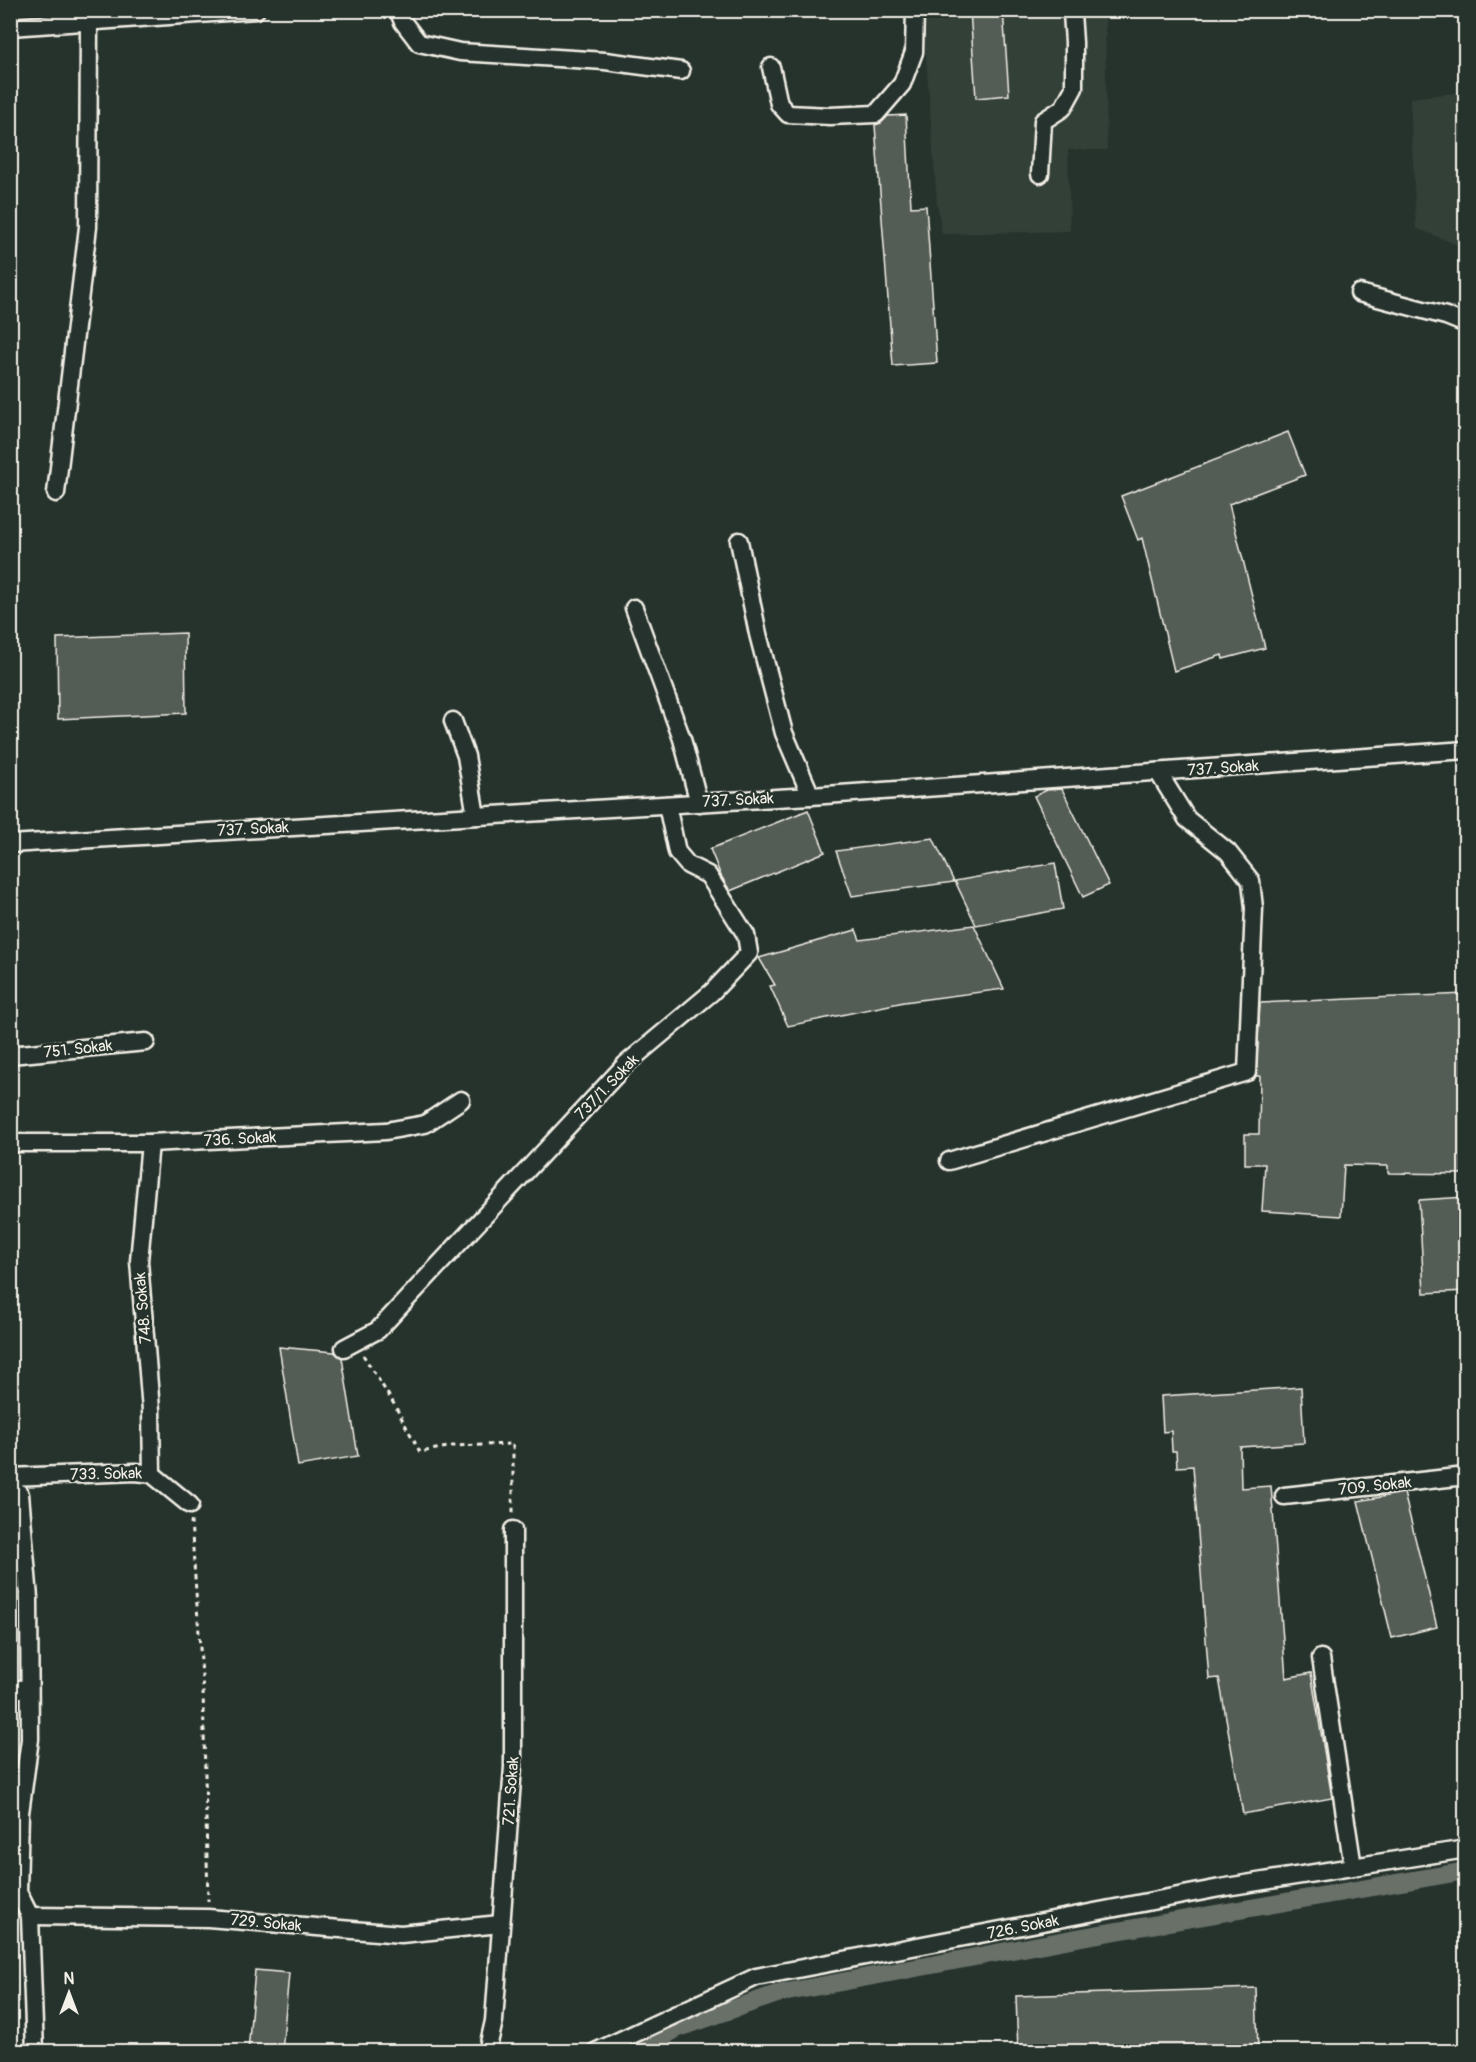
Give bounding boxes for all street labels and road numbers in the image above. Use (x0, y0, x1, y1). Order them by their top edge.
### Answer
street label: 737. Sokak (1187, 756, 1260, 780)
street label: 737. Sokak (702, 788, 775, 812)
street label: 737. Sokak (217, 817, 290, 841)
street label: 751. Sokak (43, 1035, 114, 1063)
street label: 737/1. Sokak (571, 1050, 643, 1124)
street label: 736. Sokak (203, 1127, 277, 1151)
street label: 748. Sokak (130, 1271, 156, 1344)
street label: 733. Sokak (70, 1463, 142, 1485)
street label: 709. Sokak (1337, 1472, 1413, 1500)
street label: 721. Sokak (499, 1755, 523, 1826)
street label: 729. Sokak (230, 1910, 303, 1936)
street label: 726. Sokak (986, 1910, 1061, 1944)

